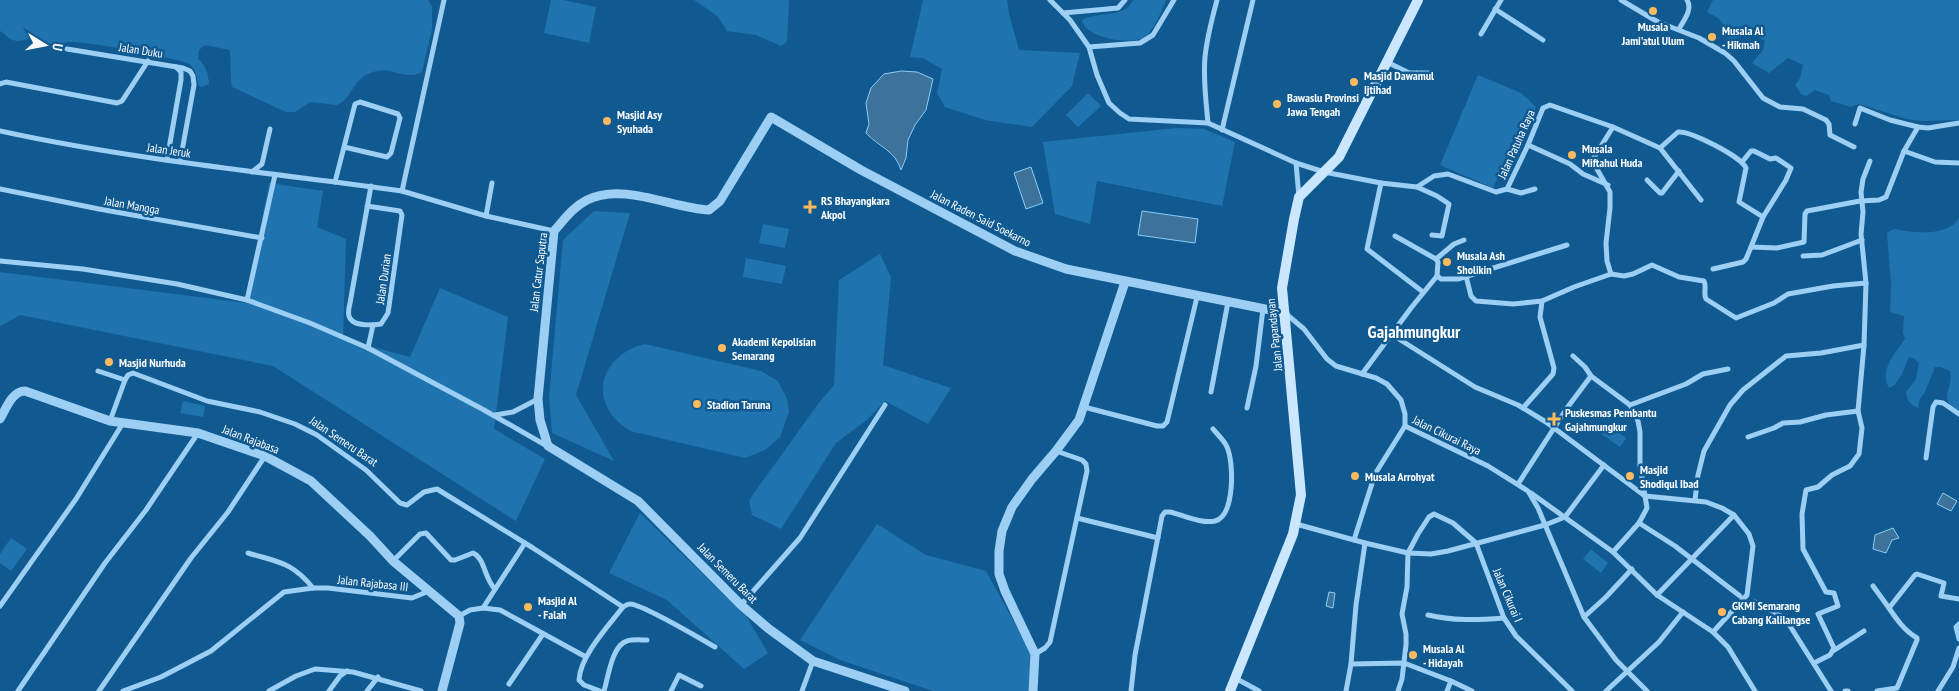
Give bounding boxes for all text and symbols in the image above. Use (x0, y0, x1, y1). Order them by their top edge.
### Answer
marker: Musala Jami'atul Ulum (1647, 5, 1659, 17)
place label: Musala Jami'atul Ulum (1621, 19, 1684, 48)
north arrow (20, 20, 70, 70)
place label: Musala Al - Hikmah (1722, 23, 1763, 52)
marker: Musala Al - Hikmah (1706, 31, 1718, 43)
street label: Jalan Duku (117, 39, 164, 61)
text: U (48, 42, 67, 52)
place label: Masjid Dawamul Ijtihad (1364, 68, 1434, 97)
marker: Masjid Dawamul Ijtihad (1348, 76, 1360, 88)
place label: Bawaslu Provinsi Jawa Tengah (1286, 90, 1359, 119)
marker: Bawaslu Provinsi Jawa Tengah (1271, 98, 1283, 110)
place label: Masjid Asy Syuhada (617, 107, 662, 136)
street label: Jalan Patuha Raya (1494, 107, 1538, 182)
marker: Masjid Asy Syuhada (601, 115, 613, 127)
street label: Jalan Jeruk (145, 139, 192, 161)
place label: Musala Miftahul Huda (1582, 141, 1642, 170)
marker: Musala Miftahul Huda (1566, 149, 1578, 161)
street label: Jalan Raden Said Soekarno (928, 186, 1034, 250)
street label: Jalan Mangga (102, 193, 161, 217)
place label: RS Bhayangkara Akpol (820, 193, 890, 222)
marker: RS Bhayangkara Akpol (803, 200, 817, 214)
street label: Jalan Catur Saputra (526, 232, 550, 313)
place label: Musala Ash Sholikin (1457, 248, 1505, 277)
street label: Jalan Durian (372, 253, 394, 306)
marker: Musala Ash Sholikin (1441, 256, 1453, 268)
street label: Jalan Papandayan (1263, 298, 1285, 373)
district label: Gajahmungkur (1368, 320, 1461, 343)
place label: Akademi Kepolisian Semarang (731, 334, 816, 363)
marker: Akademi Kepolisian Semarang (716, 342, 728, 354)
place label: Masjid Nurhuda (119, 355, 186, 370)
marker: Masjid Nurhuda (103, 356, 115, 368)
place label: Stadion Taruna (707, 397, 770, 412)
marker: Stadion Taruna (691, 398, 703, 410)
place label: Puskesmas Pembantu Gajahmungkur (1565, 405, 1657, 434)
street label: Jalan Semeru Barat (306, 412, 381, 470)
street label: Jalan Cikurai Raya (1409, 412, 1484, 458)
marker: Puskesmas Pembantu Gajahmungkur (1547, 412, 1561, 426)
street label: Jalan Rajabasa (219, 421, 282, 457)
place label: Masjid Shodiqul Ibad (1640, 462, 1699, 491)
place label: Musala Arrohyat (1365, 469, 1435, 484)
marker: Musala Arrohyat (1349, 470, 1361, 482)
marker: Masjid Shodiqul Ibad (1624, 470, 1636, 482)
street label: Jalan Semeru Barat (694, 539, 762, 607)
street label: Jalan Cikurai I (1490, 565, 1526, 624)
street label: Jalan Rajabasa III (336, 572, 409, 594)
place label: Masjid Al - Falah (538, 593, 577, 622)
place label: GKMI Semarang Cabang Kalilangse (1732, 598, 1810, 627)
marker: Masjid Al - Falah (522, 601, 534, 613)
marker: GKMI Semarang Cabang Kalilangse (1716, 606, 1728, 618)
place label: Musala Al - Hidayah (1423, 641, 1464, 670)
marker: Musala Al - Hidayah (1407, 649, 1419, 661)

